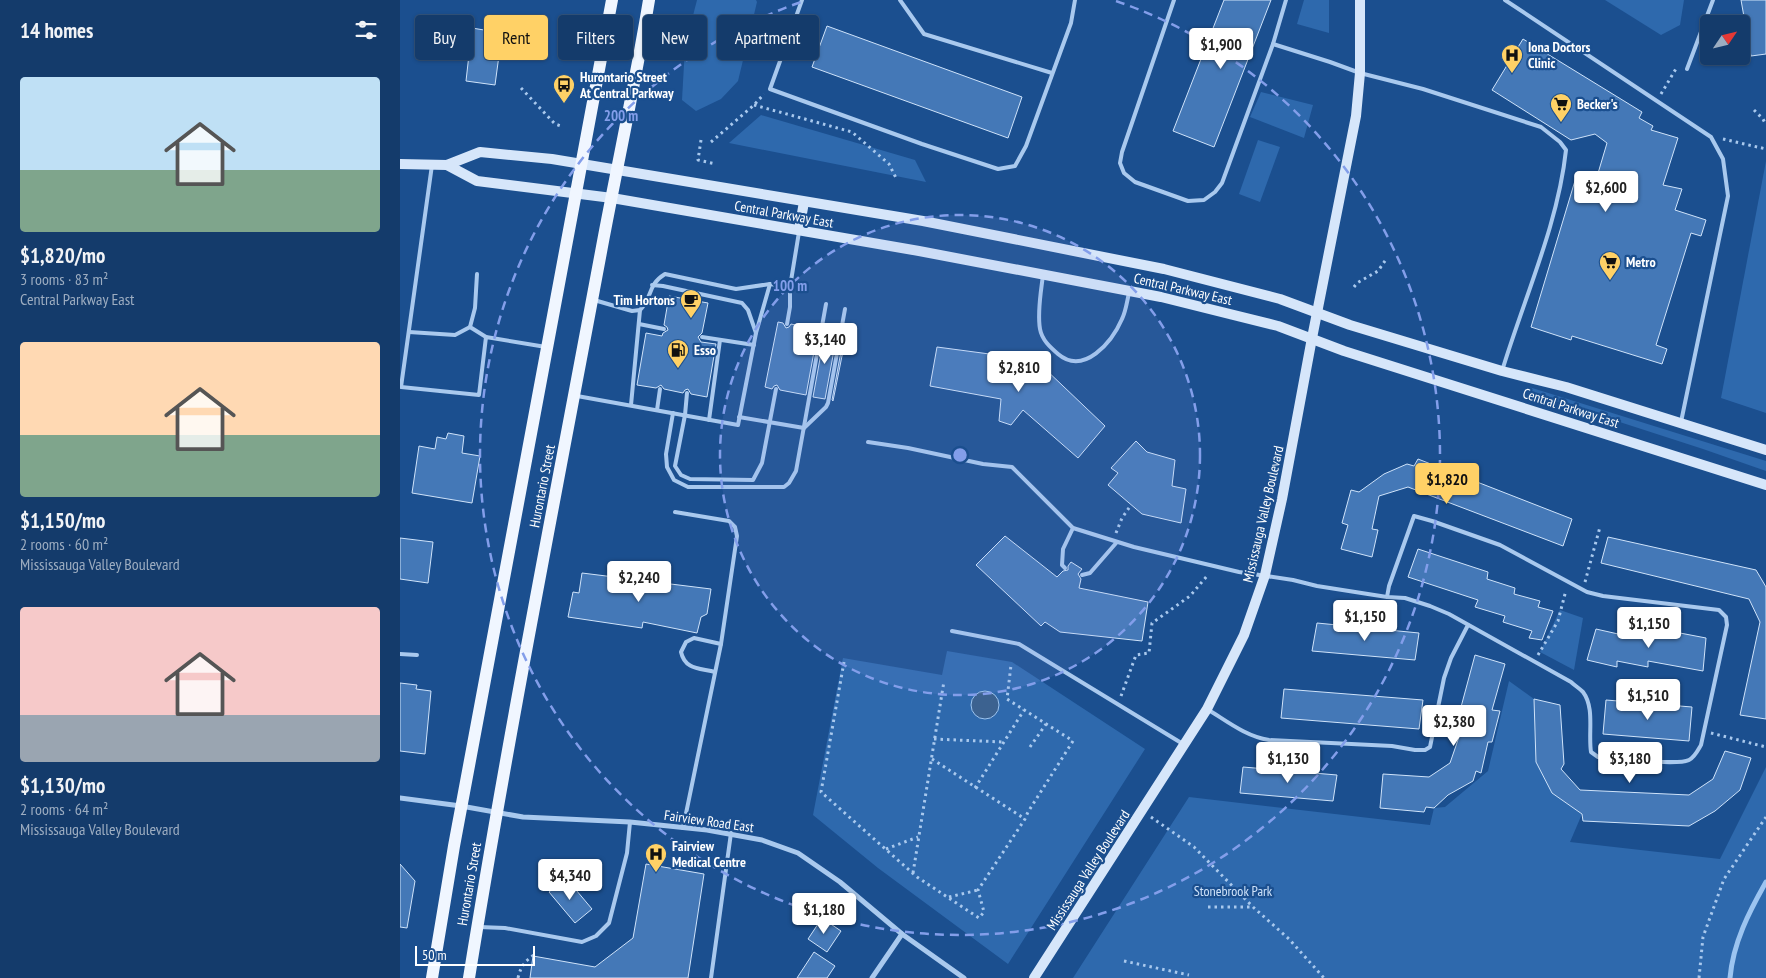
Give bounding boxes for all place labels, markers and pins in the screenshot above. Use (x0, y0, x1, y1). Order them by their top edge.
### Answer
pin: $1,900 (1180, 28, 1262, 70)
place label: Iona Doctors Clinic (1528, 38, 1591, 72)
hospital icon: Iona Doctors Clinic (1500, 43, 1524, 74)
place label: Hurontario Street At Central Parkway (579, 68, 674, 102)
bus stop icon: Hurontario Street At Central Parkway (552, 73, 576, 104)
supermarket icon: Becker's (1549, 92, 1573, 123)
place label: Becker's (1577, 95, 1618, 113)
pin: $2,600 (1565, 170, 1647, 213)
supermarket icon: Metro (1598, 250, 1622, 281)
place label: Metro (1626, 253, 1656, 271)
cafe icon: Tim Hortons (679, 288, 703, 319)
place label: Tim Hortons (613, 291, 675, 309)
pin: $3,140 (784, 322, 866, 365)
fuel station icon: Esso (666, 338, 690, 369)
place label: Esso (694, 341, 716, 359)
pin: $2,810 (978, 350, 1060, 393)
centre of rings (951, 446, 969, 464)
pin: $1,820 (1406, 462, 1488, 505)
pin: $2,240 (598, 560, 680, 603)
pin: $1,150 (1324, 600, 1406, 642)
pin: $1,150 (1608, 606, 1690, 649)
pin: $1,510 (1607, 678, 1689, 721)
pin: $2,380 (1413, 704, 1495, 747)
pin: $1,130 (1247, 742, 1329, 784)
pin: $3,180 (1589, 742, 1671, 784)
place label: Fairview Medical Centre (672, 837, 746, 871)
hospital icon: Fairview Medical Centre (644, 842, 668, 873)
pin: $4,340 (529, 858, 611, 901)
pin: $1,180 (783, 892, 865, 935)

